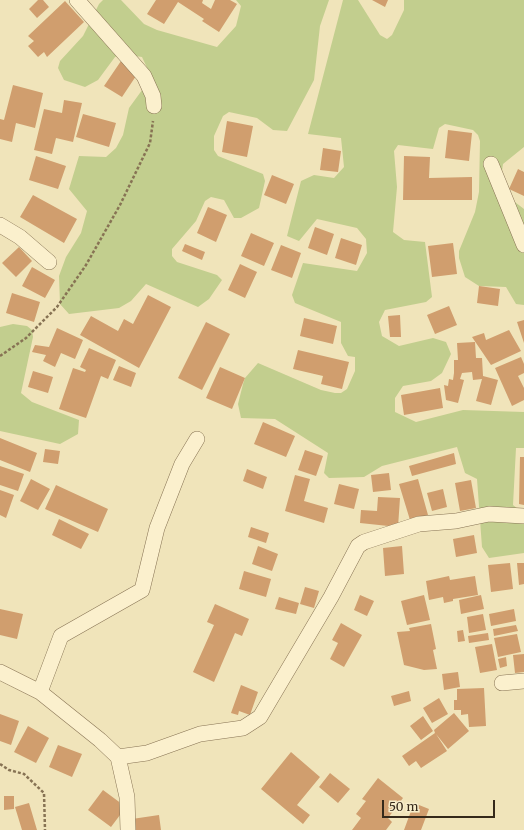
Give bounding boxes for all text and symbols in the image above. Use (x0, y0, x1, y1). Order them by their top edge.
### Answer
scale bar (384, 792, 497, 818)
text: 50 m (389, 799, 418, 814)

